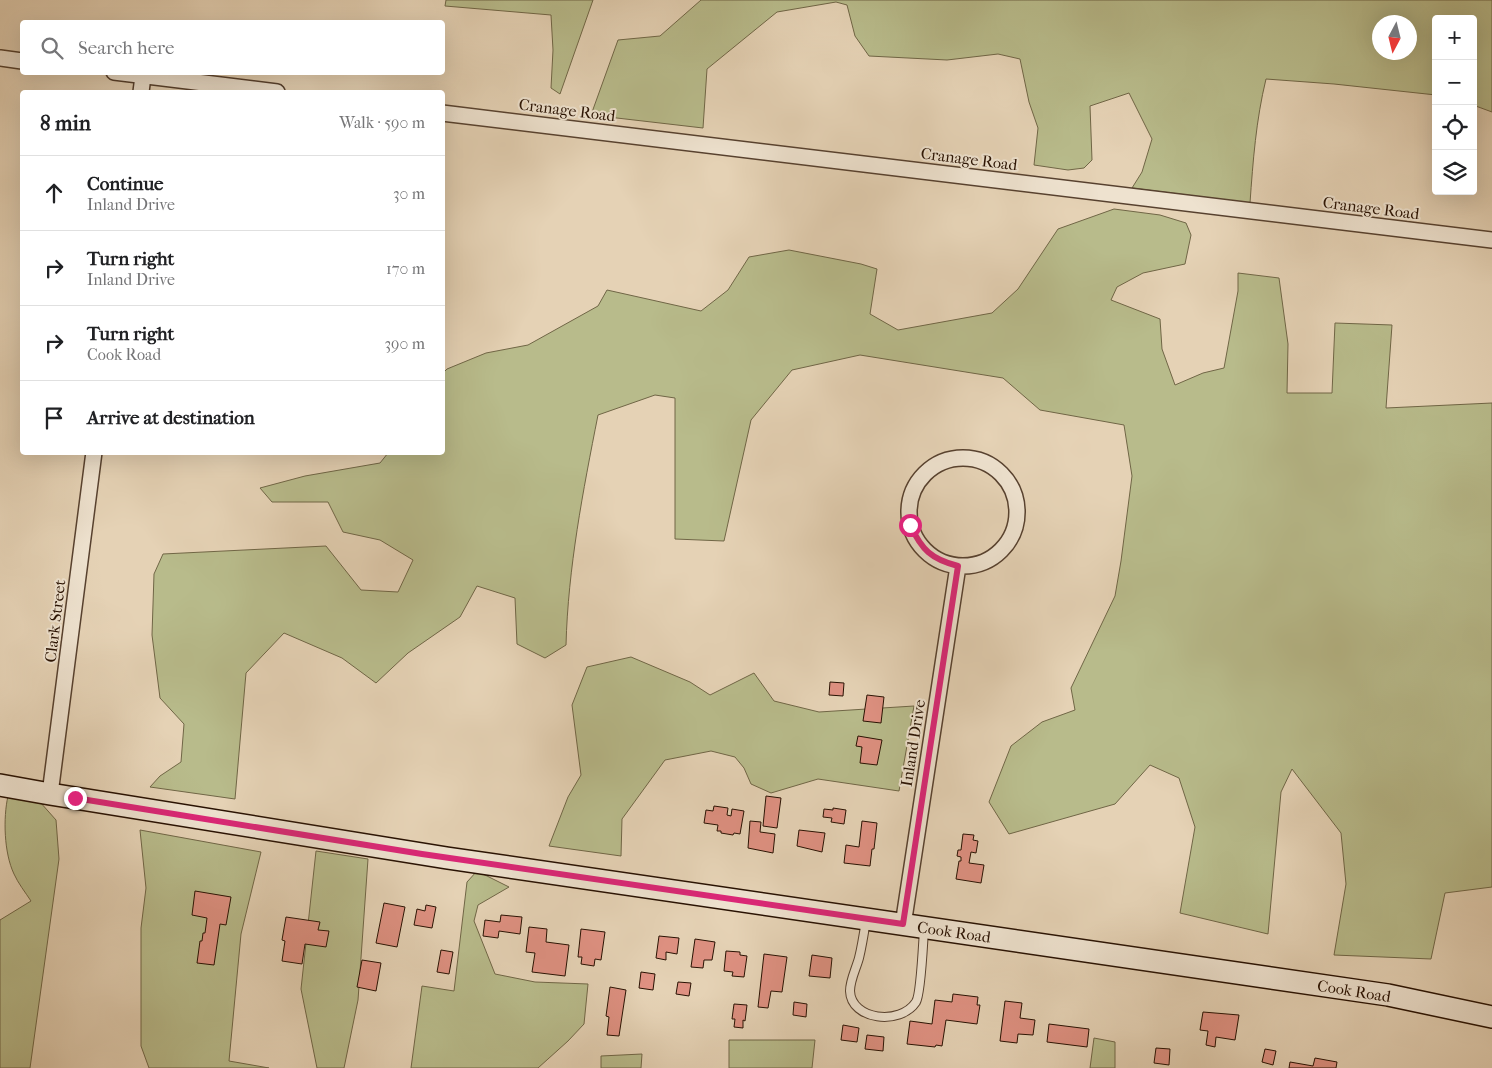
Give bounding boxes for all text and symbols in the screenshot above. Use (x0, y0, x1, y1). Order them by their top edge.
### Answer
north arrow (1372, 15, 1417, 60)
map controls (1432, 15, 1477, 195)
button: + (1432, 15, 1477, 60)
search box (20, 20, 445, 75)
icon: search (38, 34, 66, 62)
text: Search here (78, 37, 174, 59)
button: − (1432, 60, 1477, 105)
street label: Cranage Road (518, 95, 617, 125)
button: locate (1432, 105, 1477, 150)
text: 8 min (40, 111, 91, 135)
text: Walk · 590 m (339, 113, 425, 132)
street label: Cranage Road (920, 144, 1019, 174)
button: layers (1432, 150, 1477, 195)
text: Continue (87, 173, 163, 195)
icon: ahead (40, 179, 68, 207)
text: 30 m (393, 184, 425, 203)
street label: Cranage Road (1322, 193, 1421, 223)
text: Inland Drive (87, 195, 175, 214)
text: Turn right (87, 248, 174, 270)
icon: right (40, 254, 68, 282)
text: 170 m (386, 259, 425, 278)
text: Inland Drive (87, 270, 175, 289)
text: Turn right (87, 323, 174, 345)
icon: right (40, 329, 68, 357)
text: 390 m (384, 334, 425, 353)
text: Cook Road (87, 345, 161, 364)
icon: arrive (40, 404, 68, 432)
text: Arrive at destination (87, 407, 255, 429)
route start (899, 514, 922, 537)
street label: Clark Street (41, 578, 70, 663)
street label: Inland Drive (897, 698, 929, 788)
route end (64, 787, 87, 810)
street label: Cook Road (916, 917, 992, 947)
street label: Cook Road (1316, 976, 1392, 1006)

